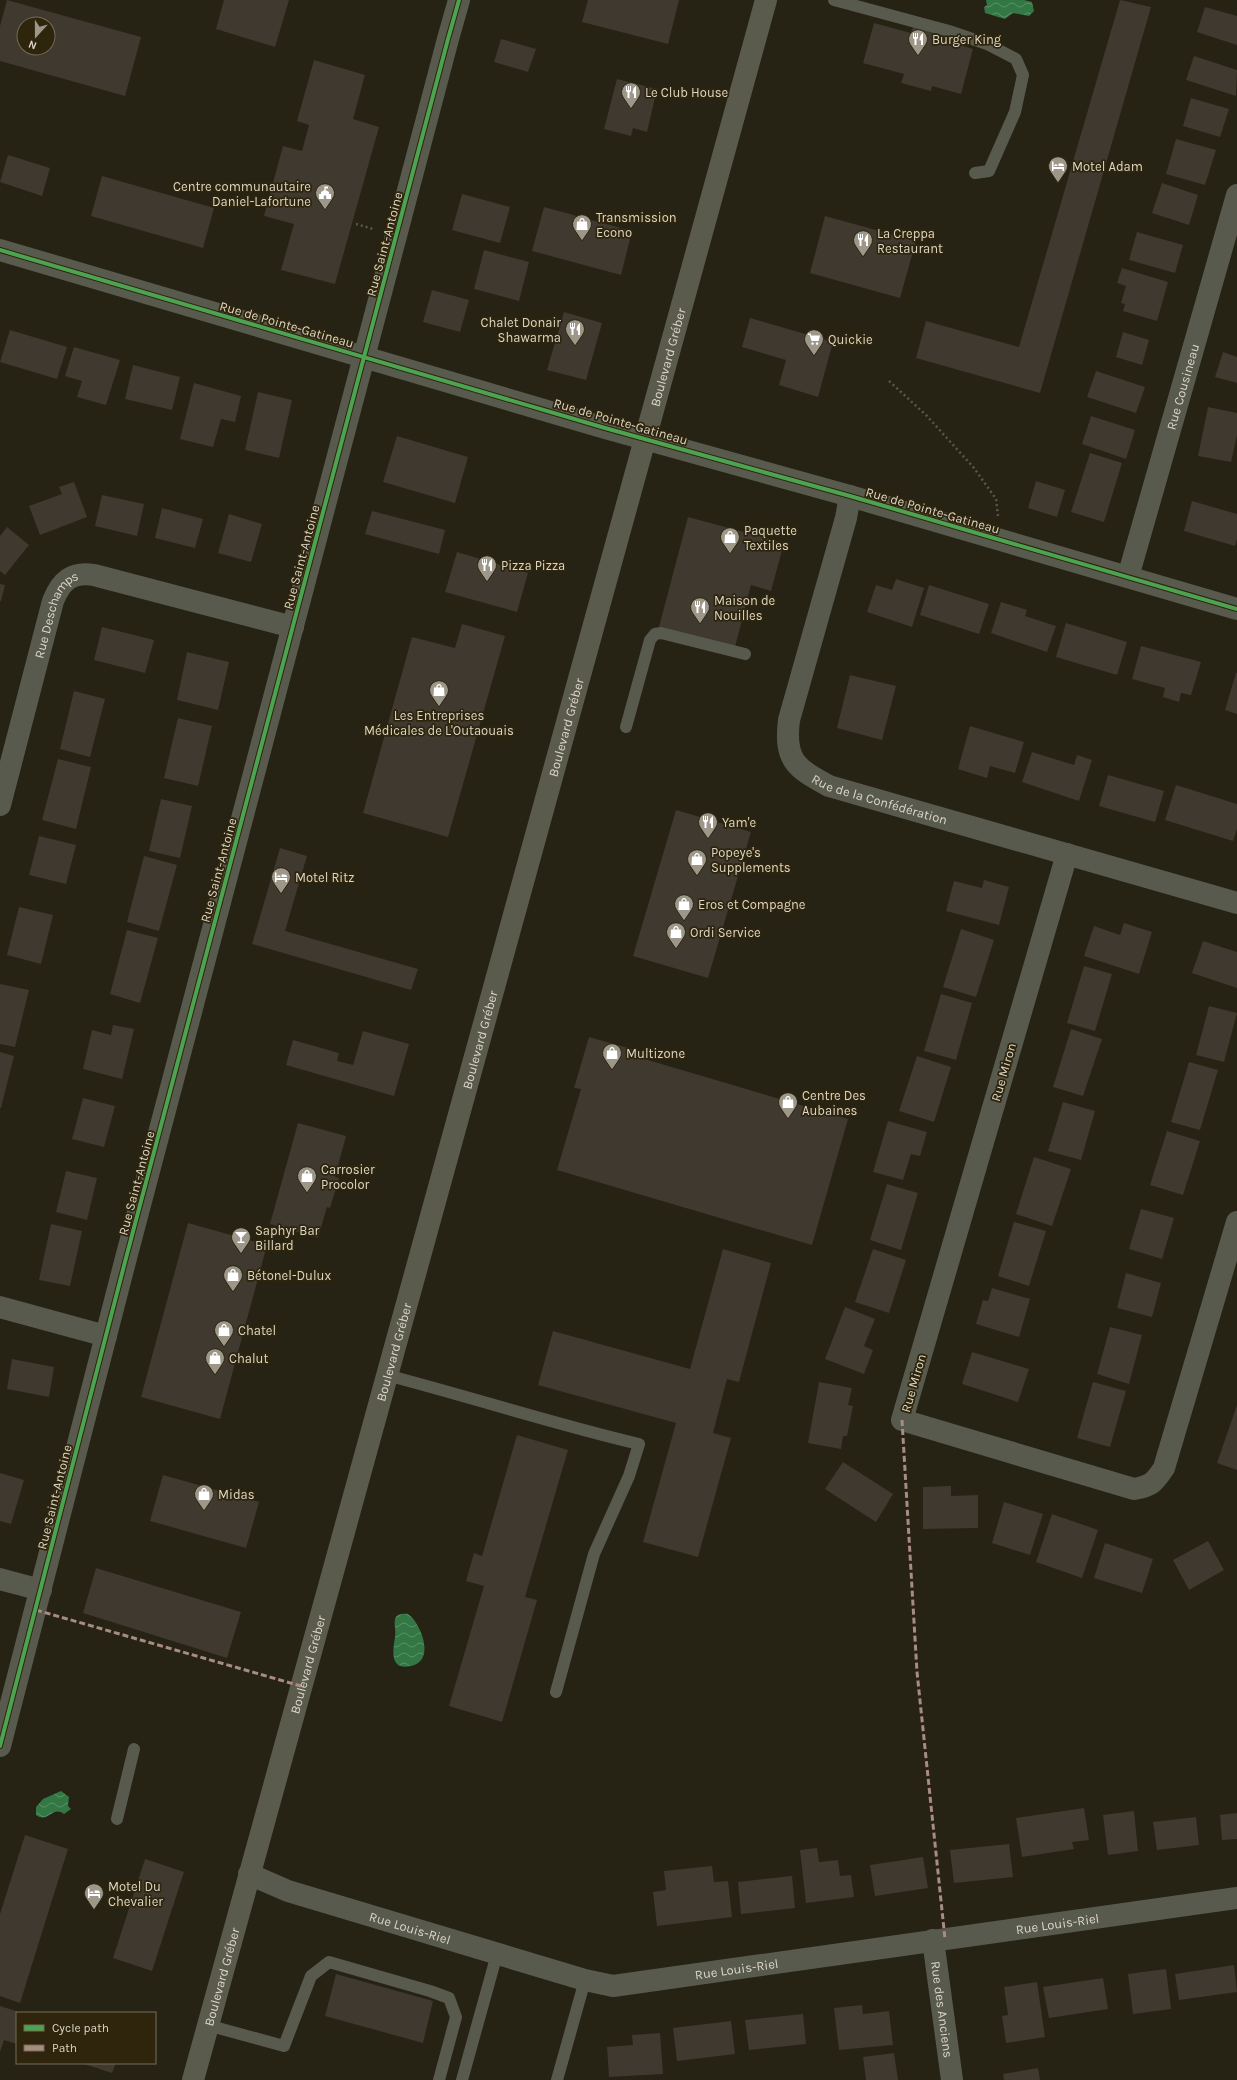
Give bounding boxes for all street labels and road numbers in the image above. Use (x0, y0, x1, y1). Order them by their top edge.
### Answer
street label: Rue Saint-Antoine (363, 190, 406, 298)
street label: Rue de Pointe-Gatineau (218, 298, 356, 351)
street label: Boulevard Gréber (647, 306, 689, 408)
street label: Rue Cousineau (1163, 342, 1202, 432)
street label: Rue de Pointe-Gatineau (552, 395, 690, 448)
street label: Rue de Pointe-Gatineau (864, 484, 1002, 537)
street label: Rue Saint-Antoine (280, 503, 323, 611)
street label: Rue Deschamps (31, 568, 80, 660)
street label: Boulevard Gréber (545, 676, 587, 778)
street label: Rue de la Confédération (809, 771, 949, 828)
street label: Rue Saint-Antoine (197, 816, 240, 924)
street label: Boulevard Gréber (459, 989, 501, 1091)
street label: Rue Miron (988, 1041, 1019, 1103)
street label: Rue Saint-Antoine (115, 1129, 158, 1237)
street label: Boulevard Gréber (373, 1301, 415, 1403)
street label: Rue Miron (898, 1352, 929, 1414)
street label: Rue Saint-Antoine (34, 1443, 75, 1551)
street label: Boulevard Gréber (287, 1613, 329, 1716)
street label: Rue Louis-Riel (368, 1909, 452, 1947)
street label: Rue Louis-Riel (1015, 1911, 1100, 1937)
street label: Boulevard Gréber (201, 1926, 243, 2028)
street label: Rue Louis-Riel (694, 1956, 779, 1982)
street label: Rue des Anciens (928, 1960, 956, 2059)

